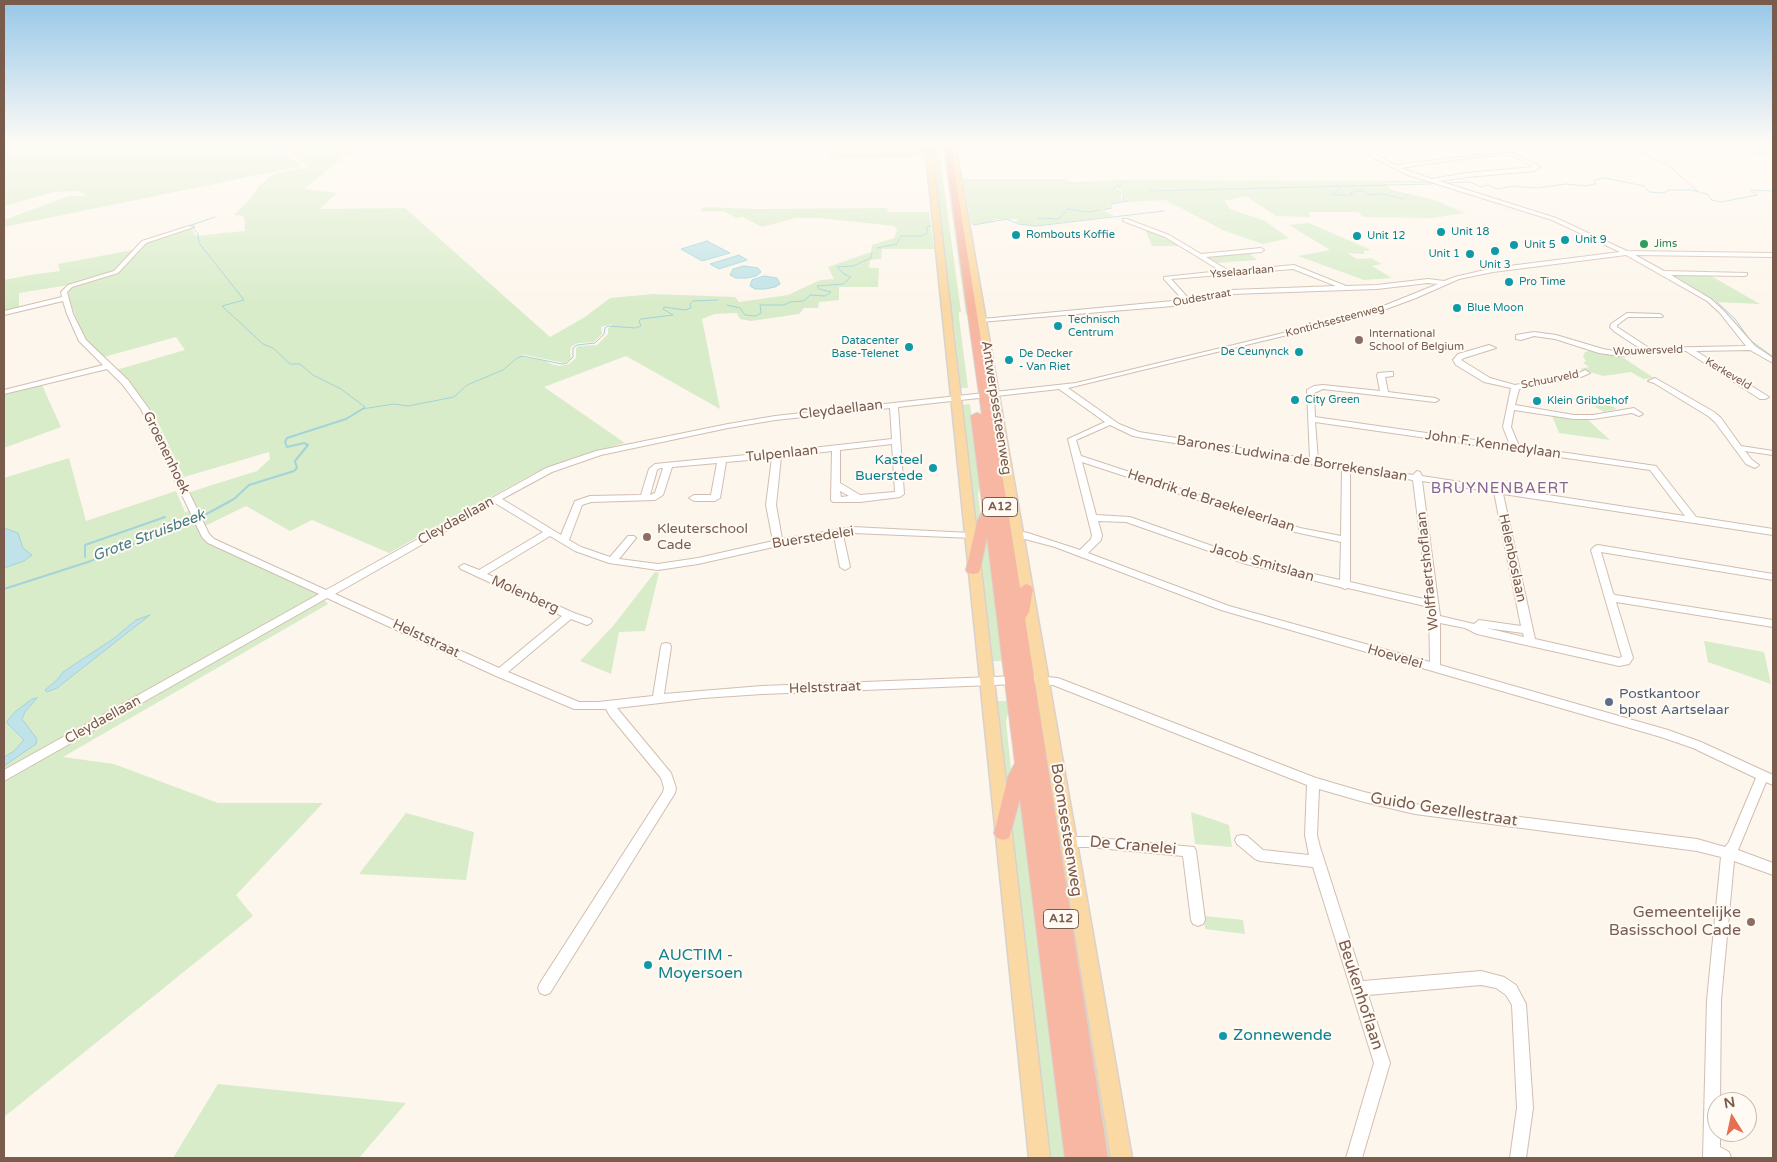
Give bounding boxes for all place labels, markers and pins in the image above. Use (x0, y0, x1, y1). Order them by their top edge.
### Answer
place label: Unit 18 (1451, 225, 1489, 239)
marker: Unit 18 (1435, 226, 1447, 238)
place label: Rombouts Koffie (1026, 228, 1115, 242)
marker: Rombouts Koffie (1010, 229, 1022, 241)
place label: Unit 12 (1367, 229, 1405, 243)
marker: Unit 12 (1351, 230, 1363, 242)
place label: Unit 9 (1575, 233, 1607, 247)
marker: Unit 9 (1559, 234, 1571, 246)
place label: Jims (1654, 237, 1677, 251)
place label: Unit 5 (1524, 238, 1556, 252)
marker: Jims (1638, 238, 1650, 250)
marker: Unit 5 (1508, 239, 1520, 251)
marker: Unit 3 (1489, 245, 1501, 257)
place label: Unit 1 (1428, 247, 1460, 261)
marker: Unit 1 (1464, 248, 1476, 260)
place label: Unit 3 (1479, 258, 1511, 272)
place label: Pro Time (1519, 275, 1566, 289)
marker: Pro Time (1503, 276, 1515, 288)
place label: Blue Moon (1467, 301, 1524, 315)
marker: Blue Moon (1451, 302, 1463, 314)
place label: Technisch Centrum (1068, 313, 1120, 339)
marker: Technisch Centrum (1052, 320, 1064, 332)
place label: International School of Belgium (1369, 327, 1464, 353)
place label: Datacenter Base-Telenet (832, 334, 899, 360)
marker: International School of Belgium (1353, 334, 1365, 346)
marker: Datacenter Base-Telenet (903, 341, 915, 353)
place label: De Ceunynck (1220, 345, 1289, 359)
marker: De Ceunynck (1293, 346, 1305, 358)
place label: De Decker - Van Riet (1019, 347, 1073, 373)
marker: De Decker - Van Riet (1003, 354, 1015, 366)
place label: City Green (1305, 393, 1360, 407)
marker: City Green (1289, 394, 1301, 406)
place label: Klein Gribbehof (1547, 394, 1629, 408)
marker: Klein Gribbehof (1531, 395, 1543, 407)
place label: Kasteel Buerstede (855, 452, 923, 484)
marker: Kasteel Buerstede (927, 462, 939, 474)
place label: Kleuterschool Cade (657, 521, 748, 554)
marker: Kleuterschool Cade (641, 531, 653, 543)
place label: Postkantoor bpost Aartselaar (1619, 686, 1729, 719)
marker: Postkantoor bpost Aartselaar (1603, 696, 1615, 708)
place label: Gemeentelijke Basisschool Cade (1609, 903, 1741, 941)
marker: Gemeentelijke Basisschool Cade (1745, 916, 1757, 928)
place label: AUCTIM - Moyersoen (658, 946, 743, 984)
marker: AUCTIM - Moyersoen (642, 959, 654, 971)
place label: Zonnewende (1233, 1026, 1332, 1046)
marker: Zonnewende (1217, 1030, 1229, 1042)

